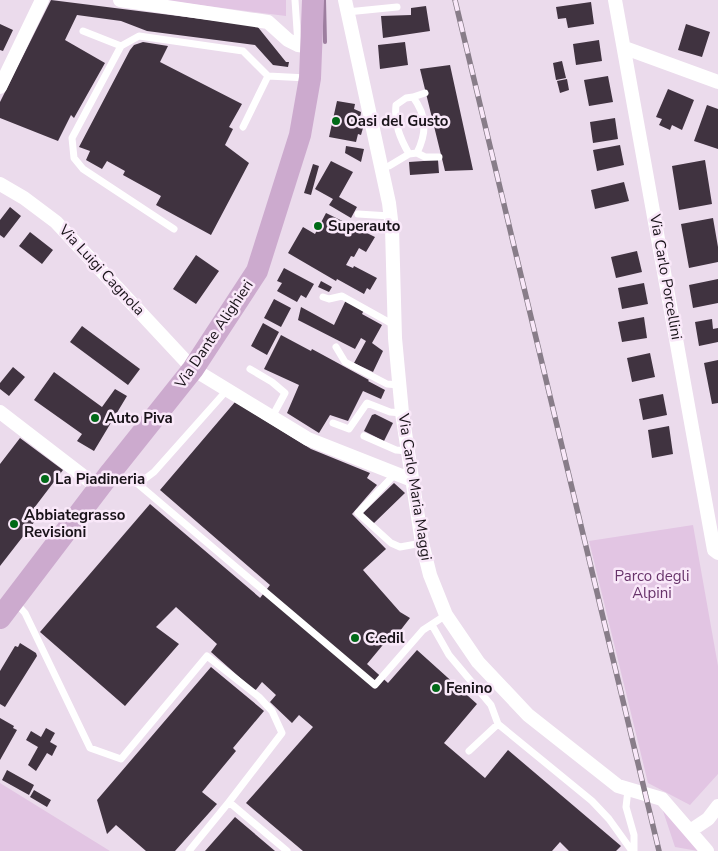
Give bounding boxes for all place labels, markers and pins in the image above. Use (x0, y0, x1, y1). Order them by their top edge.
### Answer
place label: Oasi del Gusto (346, 111, 449, 131)
marker: Oasi del Gusto (330, 115, 342, 127)
place label: Superauto (328, 216, 401, 236)
marker: Superauto (312, 220, 324, 232)
place label: Auto Piva (105, 408, 173, 428)
marker: Auto Piva (89, 412, 101, 424)
place label: La Piadineria (55, 469, 145, 489)
marker: La Piadineria (39, 473, 51, 485)
place label: Abbiategrasso Revisioni (24, 505, 126, 542)
marker: Abbiategrasso Revisioni (8, 518, 20, 530)
place label: C.edil (365, 628, 405, 648)
marker: C.edil (349, 632, 361, 644)
place label: Fenino (446, 678, 493, 698)
marker: Fenino (430, 682, 442, 694)

